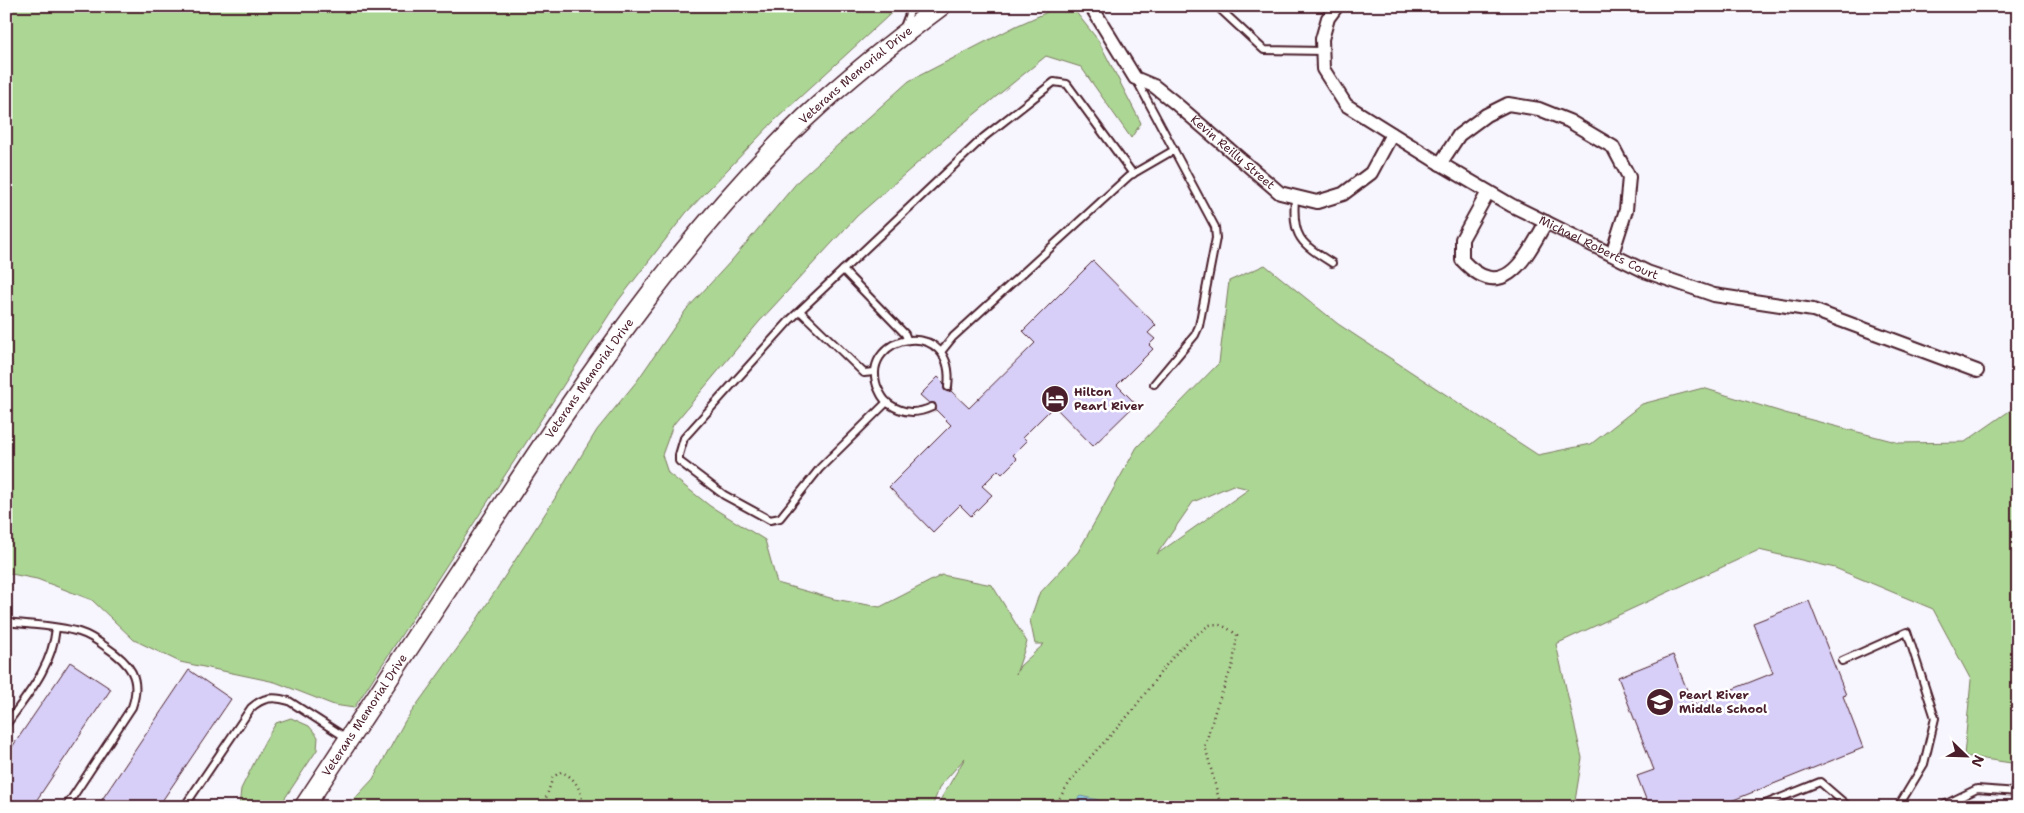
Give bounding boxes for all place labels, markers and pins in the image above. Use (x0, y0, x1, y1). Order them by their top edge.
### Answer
hotel icon: Hilton Pearl River (1040, 384, 1070, 414)
place label: Hilton Pearl River (1074, 384, 1144, 414)
school or university icon: Pearl River Middle School (1645, 687, 1675, 717)
place label: Pearl River Middle School (1679, 687, 1767, 717)

